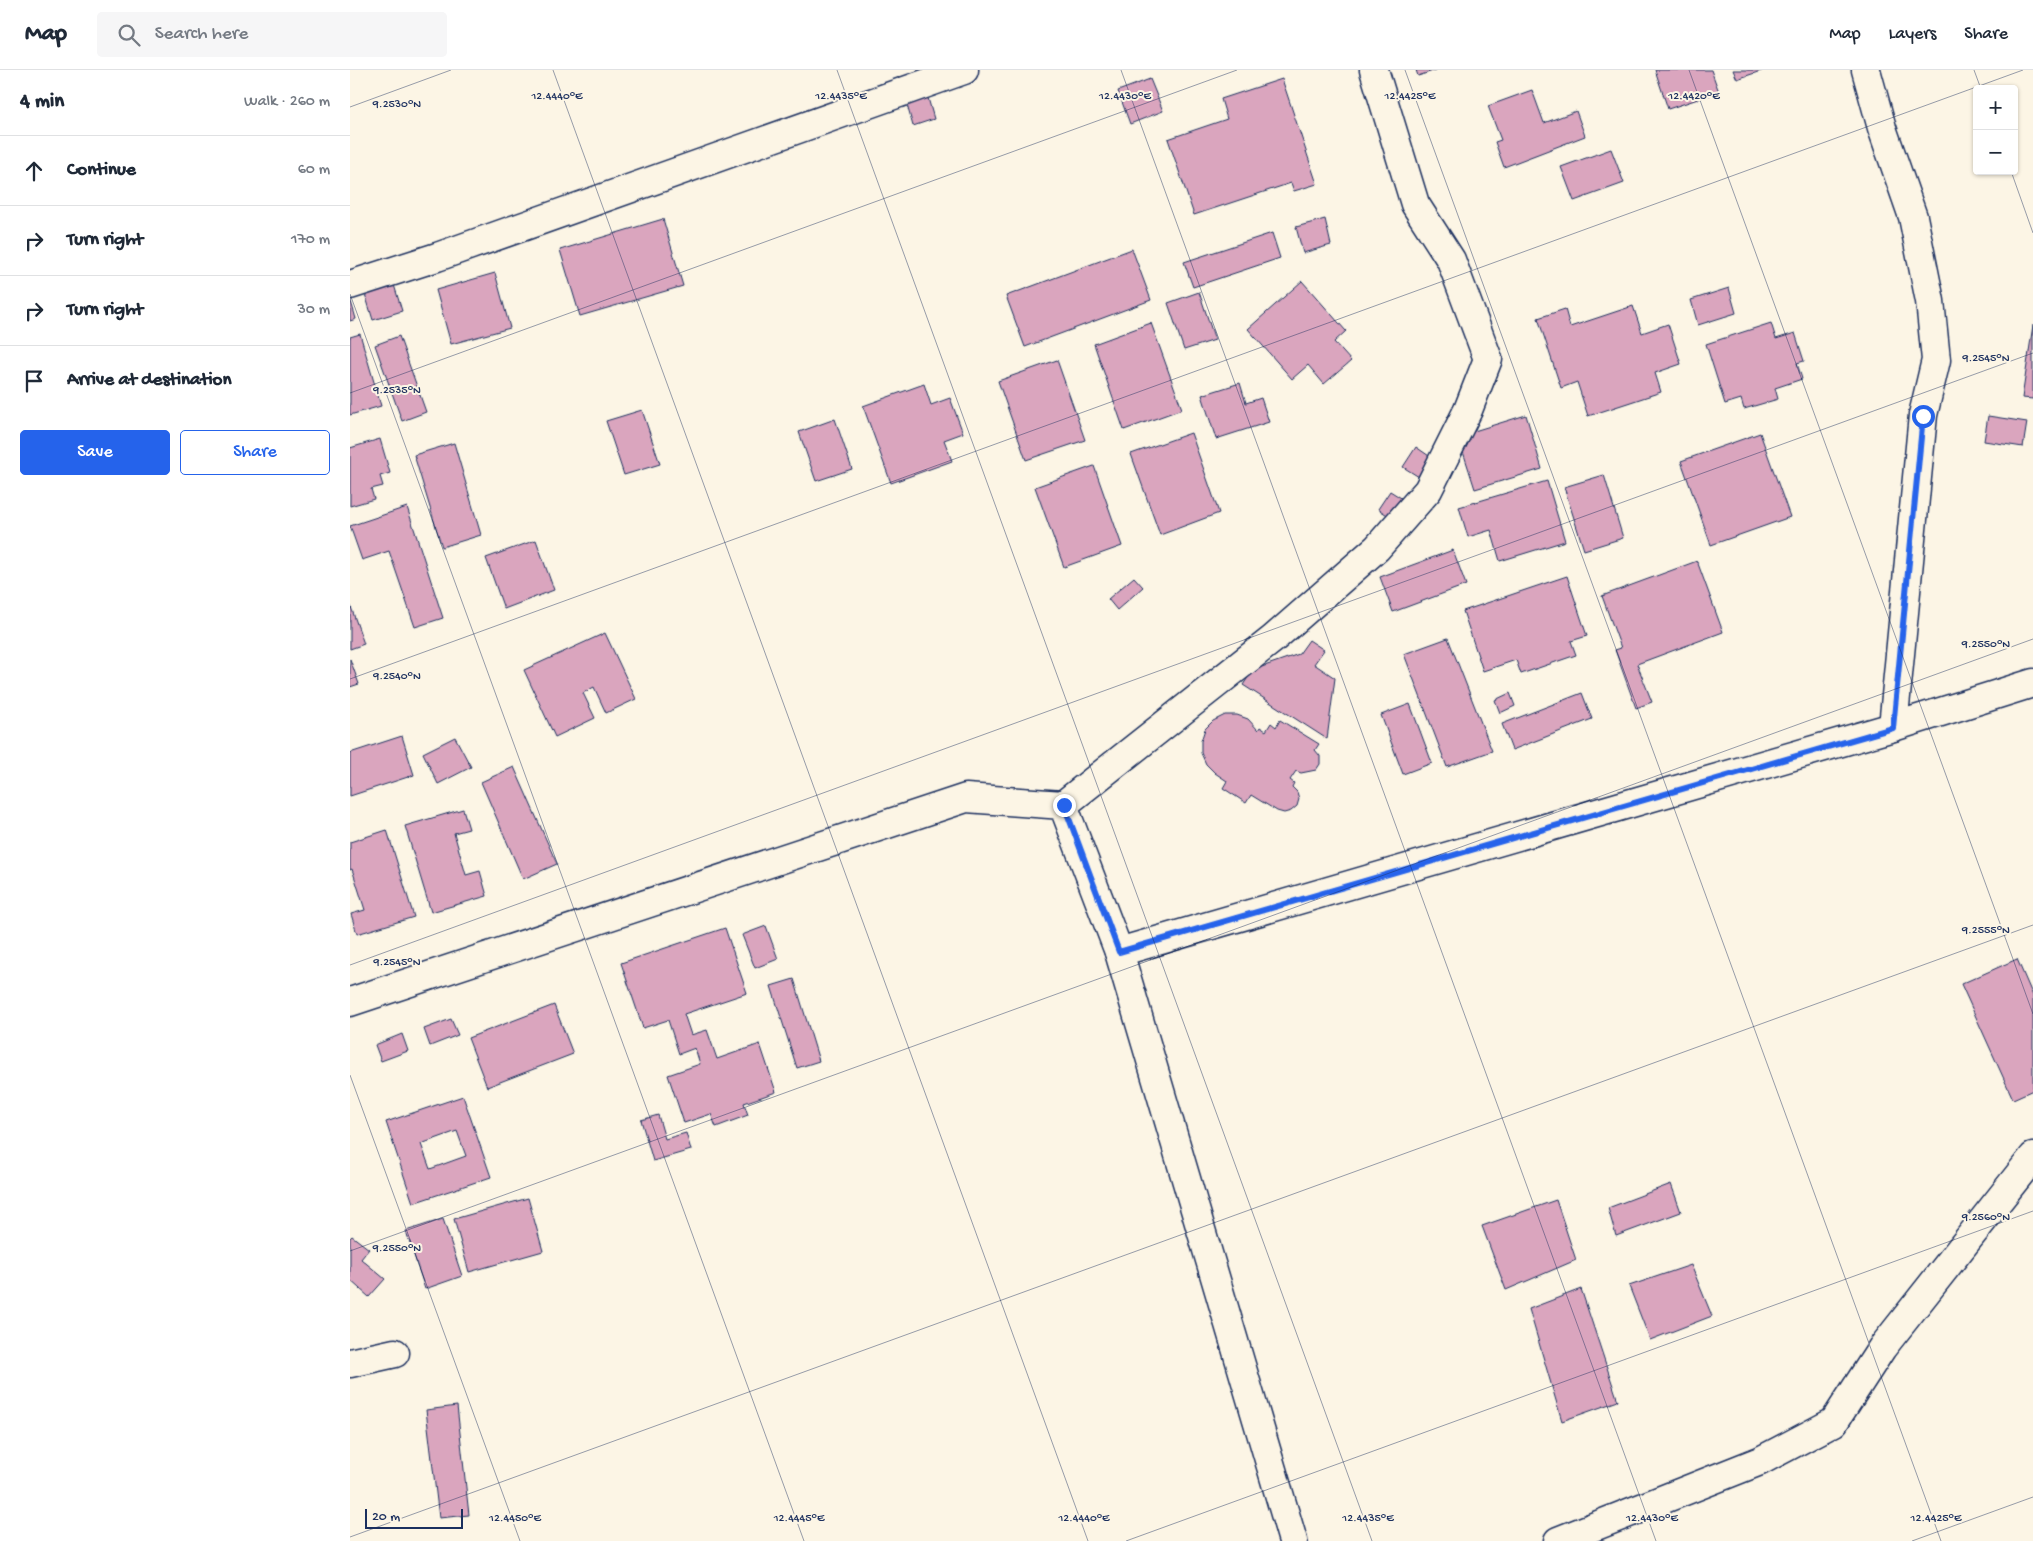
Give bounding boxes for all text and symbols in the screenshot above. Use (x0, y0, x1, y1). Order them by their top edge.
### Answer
search box (97, 12, 447, 57)
text: Map (25, 20, 67, 49)
icon: search (115, 21, 143, 49)
text: Search here (155, 23, 248, 46)
text: Map (1829, 24, 1861, 45)
text: Layers (1889, 24, 1936, 45)
text: Share (1964, 24, 2008, 45)
map controls (1973, 85, 2018, 175)
button: + (1973, 85, 2018, 130)
text: 4 min (20, 90, 64, 115)
text: 12.4440°E (530, 90, 583, 104)
text: 12.4435°E (814, 90, 867, 104)
text: 12.4430°E (1098, 90, 1151, 104)
text: 12.4425°E (1384, 90, 1436, 104)
text: 12.4420°E (1667, 90, 1720, 104)
text: Walk · 260 m (244, 93, 330, 112)
text: 9.2530°N (372, 98, 421, 112)
button: − (1973, 130, 2018, 175)
icon: ahead (20, 157, 48, 185)
text: Continue (67, 159, 136, 182)
text: 60 m (298, 161, 330, 180)
icon: right (20, 227, 48, 255)
text: Turn right (67, 229, 143, 252)
text: 170 m (291, 231, 330, 250)
icon: right (20, 297, 48, 325)
text: Turn right (67, 299, 143, 322)
text: 30 m (297, 301, 330, 320)
text: 9.2545°N (1961, 352, 2010, 366)
icon: arrive (20, 367, 48, 395)
text: Arrive at destination (67, 369, 231, 392)
text: 9.2535°N (372, 384, 421, 398)
route start (1912, 405, 1935, 428)
button: Save (20, 430, 170, 475)
button: Share (180, 430, 330, 475)
text: 9.2550°N (1961, 638, 2010, 652)
text: 9.2540°N (372, 670, 421, 684)
route end (1053, 794, 1076, 817)
text: 9.2555°N (1961, 924, 2010, 938)
text: 9.2545°N (372, 956, 421, 970)
text: 9.2560°N (1961, 1211, 2010, 1225)
text: 9.2550°N (372, 1242, 421, 1256)
scale bar (365, 1506, 462, 1529)
text: 20 m (372, 1509, 400, 1526)
text: 12.4450°E (488, 1512, 541, 1526)
text: 12.4445°E (773, 1512, 825, 1526)
text: 12.4440°E (1057, 1512, 1110, 1526)
text: 12.4435°E (1341, 1512, 1394, 1526)
text: 12.4430°E (1625, 1512, 1678, 1526)
text: 12.4425°E (1910, 1512, 1962, 1526)

